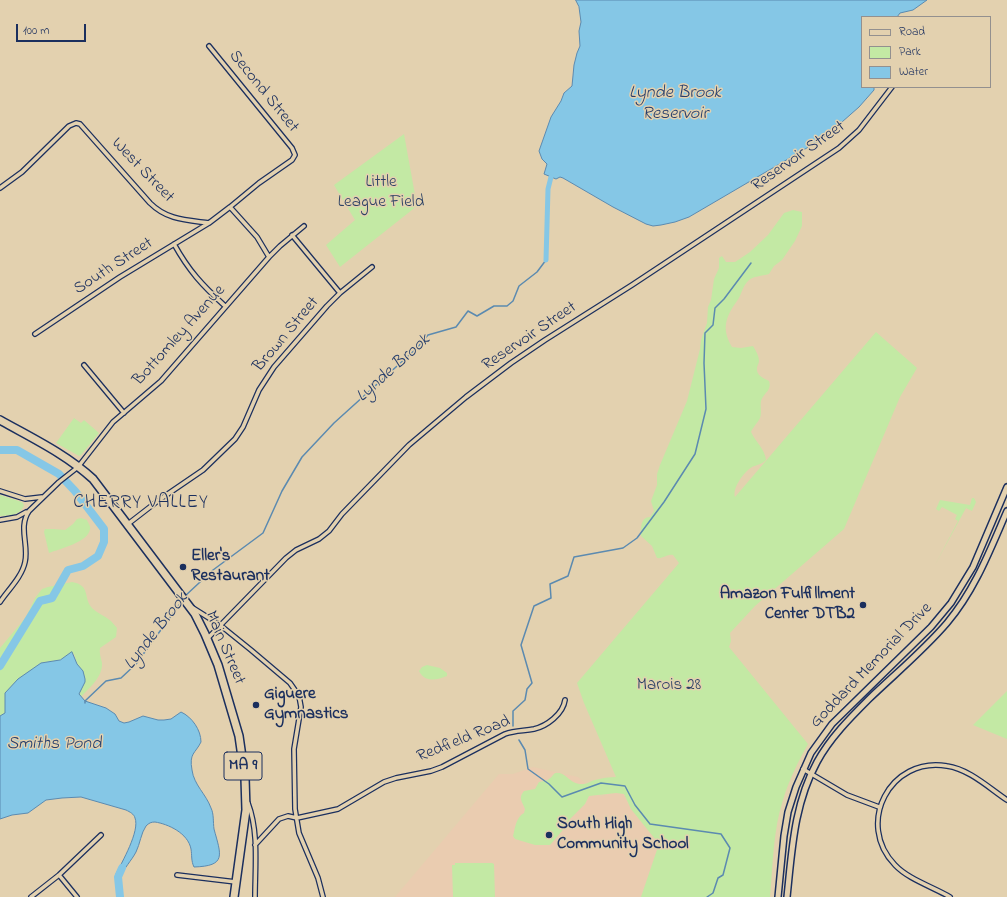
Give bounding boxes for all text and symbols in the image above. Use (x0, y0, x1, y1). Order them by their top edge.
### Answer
scale bar (18, 16, 88, 42)
legend (861, 16, 991, 88)
text: 100 m (23, 22, 50, 40)
text: Road (899, 23, 925, 41)
text: Park (899, 43, 921, 61)
street label: Second Street (224, 47, 302, 137)
text: Water (899, 63, 928, 81)
water label: Lynde Brook Reservoir (629, 83, 721, 126)
street label: Reservoir Street (748, 117, 850, 197)
street label: West Street (106, 134, 178, 208)
park label: Little League Field (338, 173, 424, 213)
street label: South Street (71, 234, 157, 300)
street label: Bottomley Avenue (129, 281, 231, 391)
street label: Brown Street (250, 293, 324, 377)
street label: Reservoir Street (479, 298, 581, 376)
water label: Lynde Brook (353, 330, 435, 408)
district label: CHERRY VALLEY (73, 493, 209, 515)
place label: Eller's Restaurant (191, 547, 270, 587)
marker: Eller's Restaurant (178, 562, 188, 572)
place label: Amazon Fulfillment Center DTB2 (720, 585, 855, 625)
water label: Lynde Brook (120, 589, 194, 675)
street label: Goddard Memorial Drive (807, 599, 937, 733)
marker: Amazon Fulfillment Center DTB2 (858, 600, 868, 610)
street label: Main Street (199, 608, 249, 688)
park label: Marois 28 (637, 676, 701, 696)
place label: Giguere Gymnastics (264, 685, 348, 725)
marker: Giguere Gymnastics (251, 700, 261, 710)
street label: Redfield Road (414, 712, 514, 768)
water label: Smiths Pond (7, 734, 101, 756)
road number: MA 9 (224, 752, 262, 780)
place label: South High Community School (557, 815, 689, 855)
marker: South High Community School (544, 830, 554, 840)

